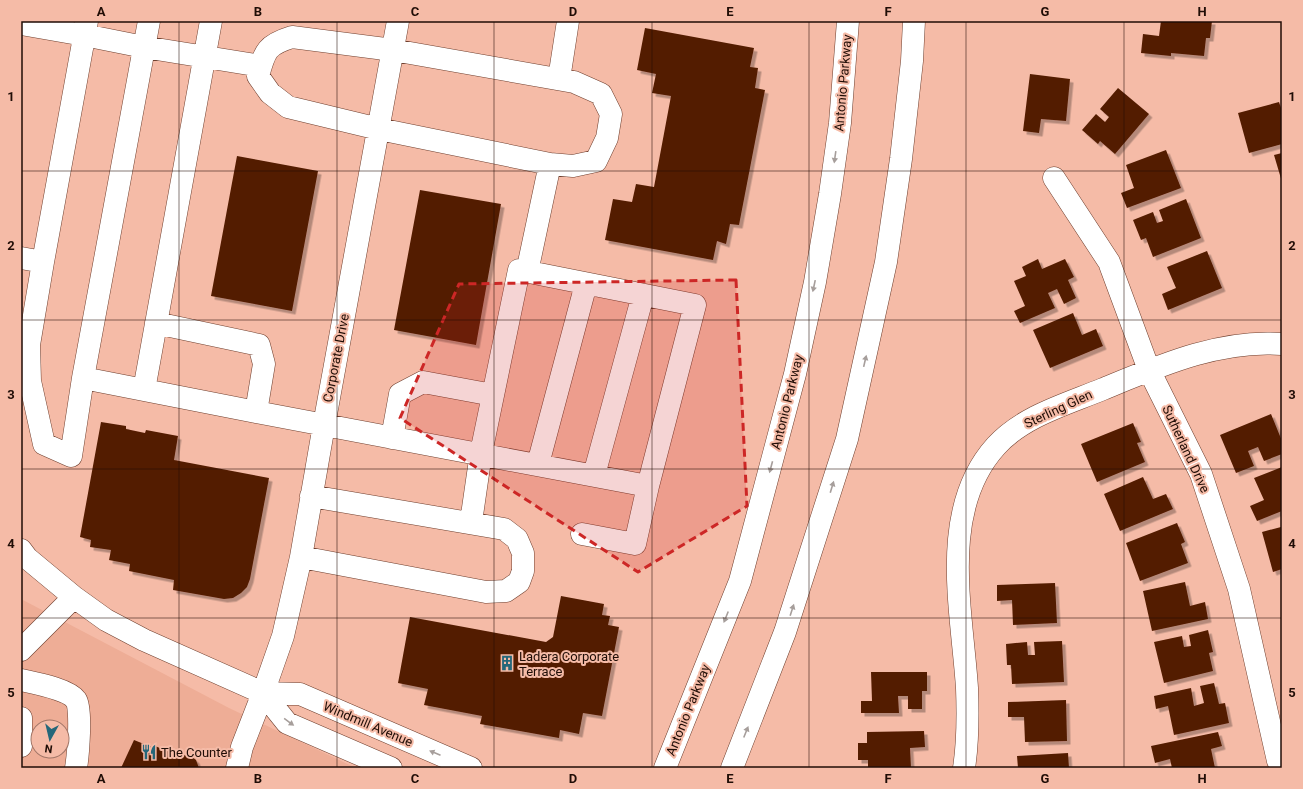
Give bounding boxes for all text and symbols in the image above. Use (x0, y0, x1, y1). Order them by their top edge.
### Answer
text: A (97, 4, 106, 19)
text: B (254, 4, 262, 19)
text: C (411, 4, 420, 19)
text: D (569, 4, 577, 19)
text: E (726, 4, 734, 19)
text: F (884, 4, 892, 19)
text: G (1041, 4, 1050, 19)
text: H (1197, 4, 1207, 19)
street label: Antonio Parkway (831, 34, 855, 132)
text: 1 (7, 89, 15, 104)
text: 1 (1288, 89, 1296, 104)
one-way arrow (832, 151, 838, 163)
text: 2 (7, 238, 15, 253)
text: 2 (1288, 238, 1296, 253)
one-way arrow (811, 279, 817, 292)
street label: Corporate Drive (320, 312, 352, 404)
street label: Antonio Parkway (768, 353, 806, 451)
one-way arrow (862, 355, 868, 367)
text: 3 (7, 387, 15, 402)
street label: Sterling Glen (1022, 387, 1094, 431)
text: 3 (1288, 387, 1296, 402)
street label: Sutherland Drive (1159, 403, 1213, 495)
one-way arrow (768, 461, 774, 473)
one-way arrow (829, 480, 835, 492)
text: 4 (7, 536, 15, 551)
text: 4 (1288, 536, 1296, 551)
one-way arrow (790, 604, 796, 616)
one-way arrow (722, 611, 728, 623)
place label: Ladera Corporate Terrace (519, 649, 619, 679)
building icon: Ladera Corporate Terrace (498, 654, 516, 672)
street label: Antonio Parkway (663, 662, 713, 758)
text: 5 (7, 685, 15, 700)
text: 5 (1288, 685, 1296, 700)
street label: Windmill Avenue (321, 698, 415, 750)
one-way arrow (283, 718, 294, 726)
north arrow (30, 719, 70, 759)
one-way arrow (743, 725, 749, 737)
text: N (44, 741, 53, 755)
restaurant icon: The Counter (140, 743, 158, 761)
place label: The Counter (161, 745, 232, 760)
one-way arrow (430, 750, 441, 756)
text: A (97, 771, 106, 786)
text: B (254, 771, 262, 786)
text: C (411, 771, 420, 786)
text: D (569, 771, 577, 786)
text: E (726, 771, 734, 786)
text: F (884, 771, 892, 786)
text: G (1041, 771, 1050, 786)
text: H (1197, 771, 1207, 786)

